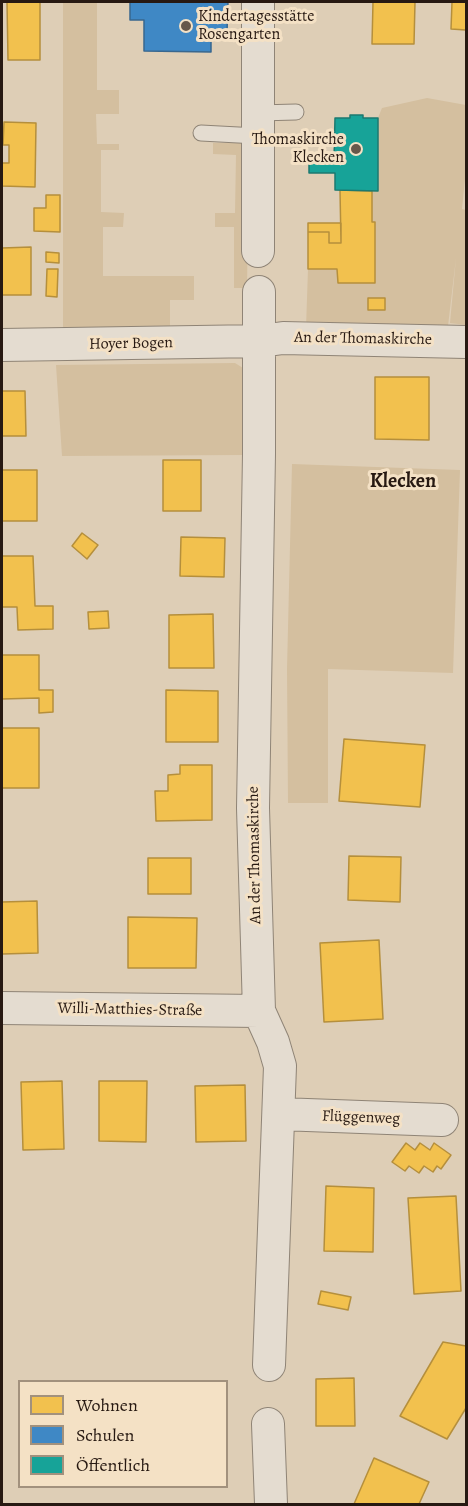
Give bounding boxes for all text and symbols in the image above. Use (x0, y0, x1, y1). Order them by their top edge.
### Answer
place label: Kindertagesstätte Rosengarten (198, 7, 314, 45)
marker: Kindertagesstätte Rosengarten (179, 19, 193, 33)
place label: Thomaskirche Klecken (252, 130, 344, 168)
marker: Thomaskirche Klecken (349, 142, 363, 156)
street label: An der Thomaskirche (294, 328, 432, 350)
street label: Hoyer Bogen (89, 334, 173, 354)
district label: Klecken (370, 470, 436, 494)
street label: An der Thomaskirche (244, 786, 266, 924)
street label: Willi-Matthies-Straße (58, 999, 202, 1021)
street label: Flüggenweg (321, 1107, 401, 1129)
legend (18, 1380, 228, 1488)
text: Wohnen (76, 1393, 138, 1417)
text: Schulen (76, 1423, 134, 1447)
text: Öffentlich (76, 1453, 150, 1477)

